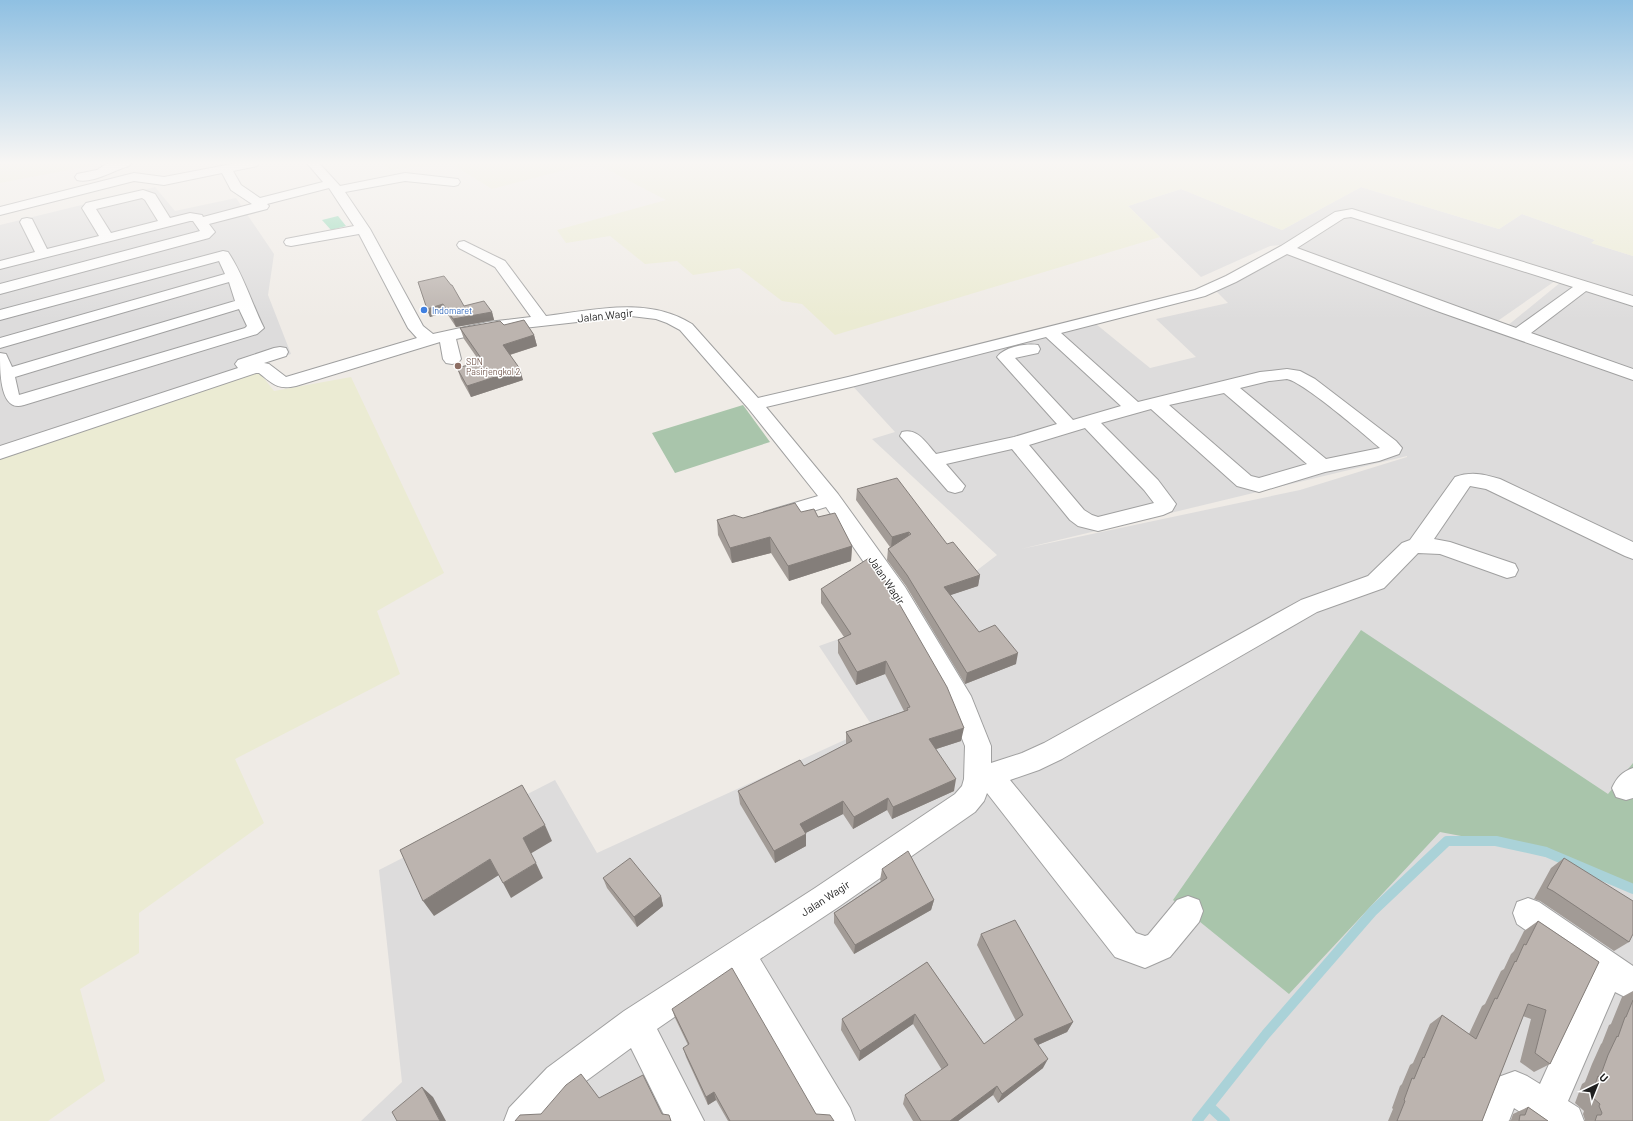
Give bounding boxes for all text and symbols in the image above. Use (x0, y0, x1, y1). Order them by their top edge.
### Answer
marker: Indomaret (419, 305, 429, 315)
place label: Indomaret (432, 305, 472, 316)
street label: Jalan Wagir (577, 306, 633, 324)
place label: SDN Pasirjengkol 2 (466, 356, 521, 377)
marker: SDN Pasirjengkol 2 (453, 361, 463, 371)
street label: Jalan Wagir (866, 553, 908, 607)
street label: Jalan Wagir (798, 877, 852, 919)
north arrow (1577, 1065, 1617, 1105)
text: U (1597, 1070, 1611, 1084)

